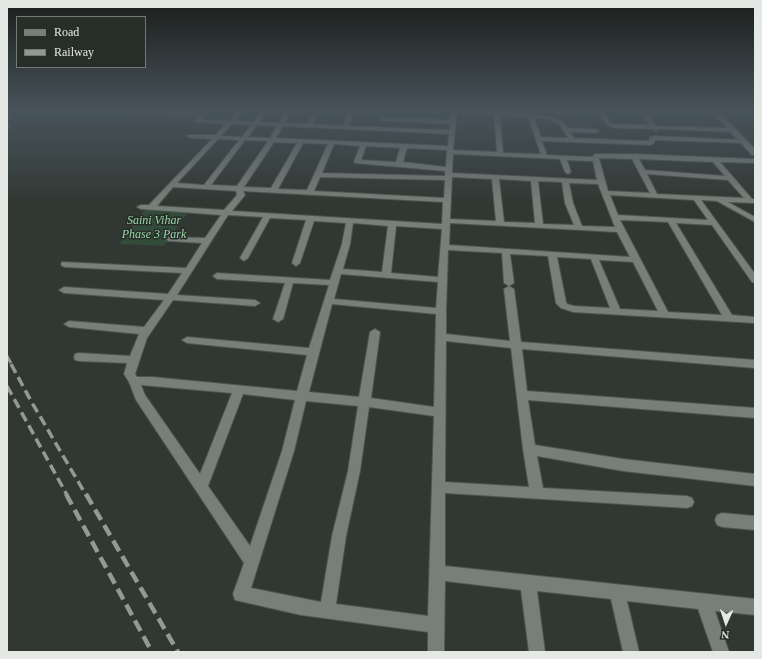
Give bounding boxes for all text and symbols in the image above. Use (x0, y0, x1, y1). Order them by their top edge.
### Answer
legend (16, 16, 146, 68)
text: Road (54, 25, 79, 39)
text: Railway (54, 45, 94, 59)
park label: Saini Vihar Phase 3 Park (122, 214, 186, 242)
north arrow (706, 603, 746, 643)
text: N (721, 629, 730, 641)

